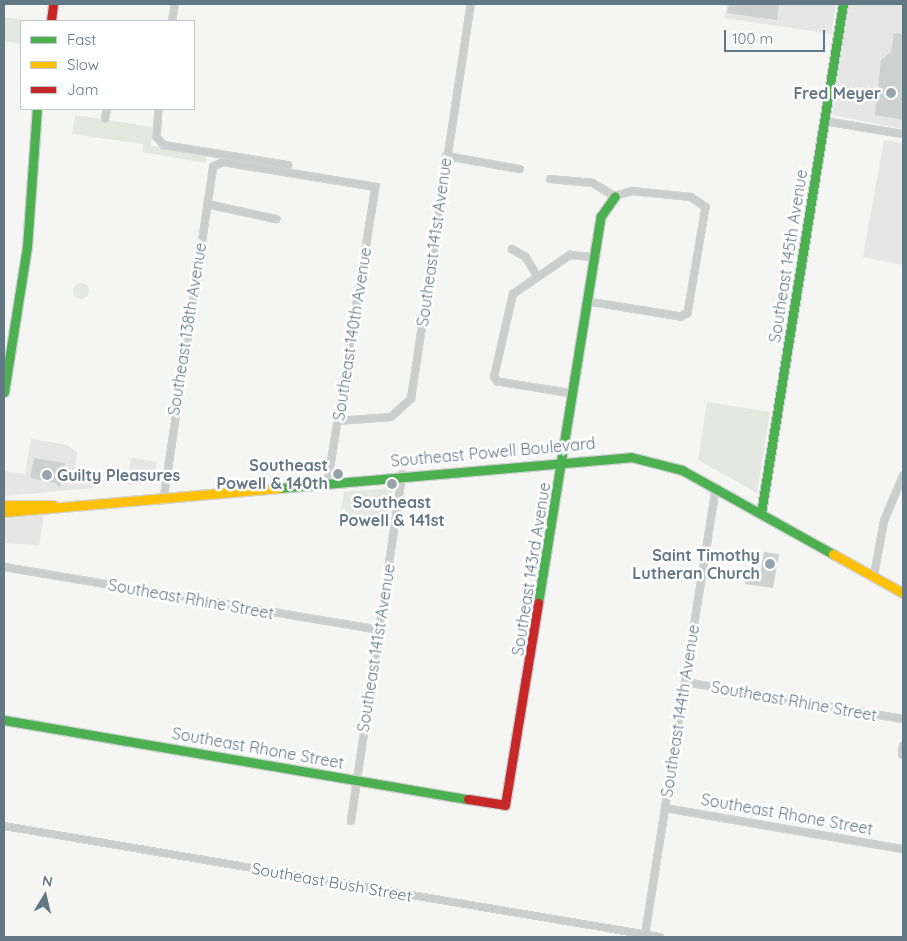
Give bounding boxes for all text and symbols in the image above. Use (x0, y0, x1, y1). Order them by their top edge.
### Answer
legend (20, 20, 195, 110)
scale bar (727, 20, 828, 52)
text: 100 m (732, 29, 773, 48)
text: Fast (67, 30, 96, 49)
text: Slow (67, 55, 99, 74)
text: Jam (67, 80, 98, 99)
place label: Fred Meyer (793, 83, 881, 103)
marker: Fred Meyer (885, 87, 897, 99)
street label: Southeast 141st Avenue (413, 156, 455, 328)
street label: Southeast 145th Avenue (765, 168, 811, 344)
street label: Southeast 138th Avenue (164, 241, 210, 417)
street label: Southeast 140th Avenue (329, 246, 375, 422)
street label: Southeast Powell Boulevard (390, 433, 596, 471)
place label: Southeast Powell & 140th (216, 455, 328, 493)
place label: Guilty Pleasures (57, 465, 180, 485)
marker: Southeast Powell & 140th (332, 468, 344, 480)
marker: Guilty Pleasures (41, 469, 53, 481)
marker: Southeast Powell & 141st (386, 478, 398, 490)
street label: Southeast 143rd Avenue (508, 481, 554, 657)
place label: Southeast Powell & 141st (339, 492, 445, 530)
place label: Saint Timothy Lutheran Church (632, 545, 760, 583)
marker: Saint Timothy Lutheran Church (764, 558, 776, 570)
street label: Southeast 141st Avenue (353, 562, 399, 734)
street label: Southeast Rhine Street (107, 575, 275, 623)
street label: Southeast 144th Avenue (657, 623, 703, 799)
street label: Southeast Rhine Street (710, 677, 878, 725)
street label: Southeast Rhone Street (171, 723, 345, 773)
street label: Southeast Rhone Street (700, 789, 874, 839)
street label: Southeast Bush Street (250, 858, 414, 906)
north arrow (20, 871, 70, 921)
text: N (41, 871, 54, 891)

